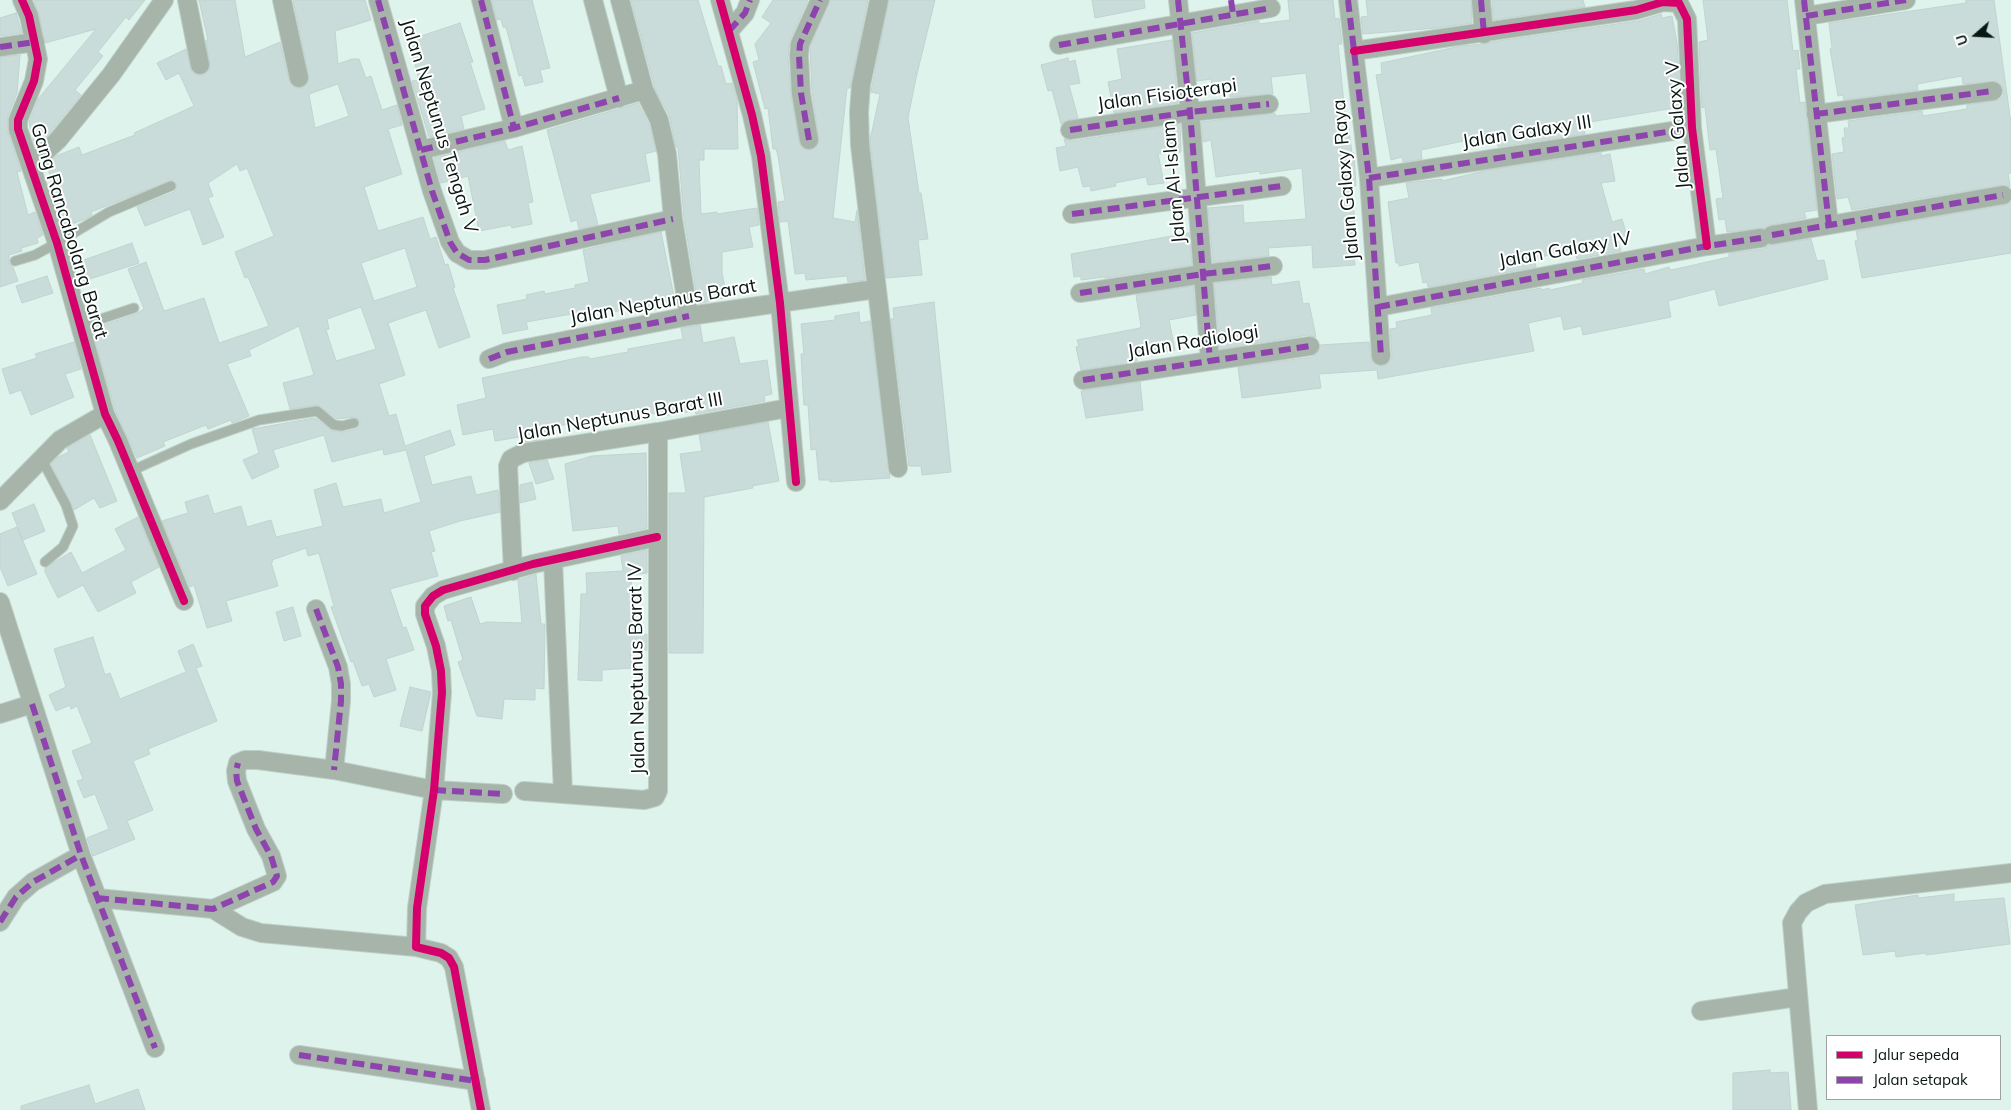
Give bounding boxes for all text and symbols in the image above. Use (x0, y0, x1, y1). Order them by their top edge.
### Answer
north arrow (1951, 10, 2001, 60)
street label: Jalan Neptunus Tengah V (395, 16, 483, 236)
text: U (1952, 32, 1972, 48)
street label: Jalan Galaxy V (1661, 60, 1695, 190)
street label: Jalan Fisioterapi (1096, 74, 1238, 116)
street label: Jalan Galaxy Raya (1328, 99, 1364, 261)
street label: Jalan Galaxy III (1461, 111, 1593, 153)
street label: Jalan Al-Islam (1157, 120, 1191, 244)
street label: Gang Rancabolang Barat (25, 121, 113, 341)
street label: Jalan Galaxy IV (1497, 227, 1633, 273)
street label: Jalan Neptunus Barat (568, 274, 758, 330)
street label: Jalan Radiologi (1126, 320, 1260, 364)
street label: Jalan Neptunus Barat III (515, 388, 725, 446)
street label: Jalan Neptunus Barat IV (624, 563, 650, 775)
legend (1826, 1035, 2001, 1100)
text: Jalur sepeda (1873, 1045, 1959, 1064)
text: Jalan setapak (1873, 1070, 1968, 1089)

